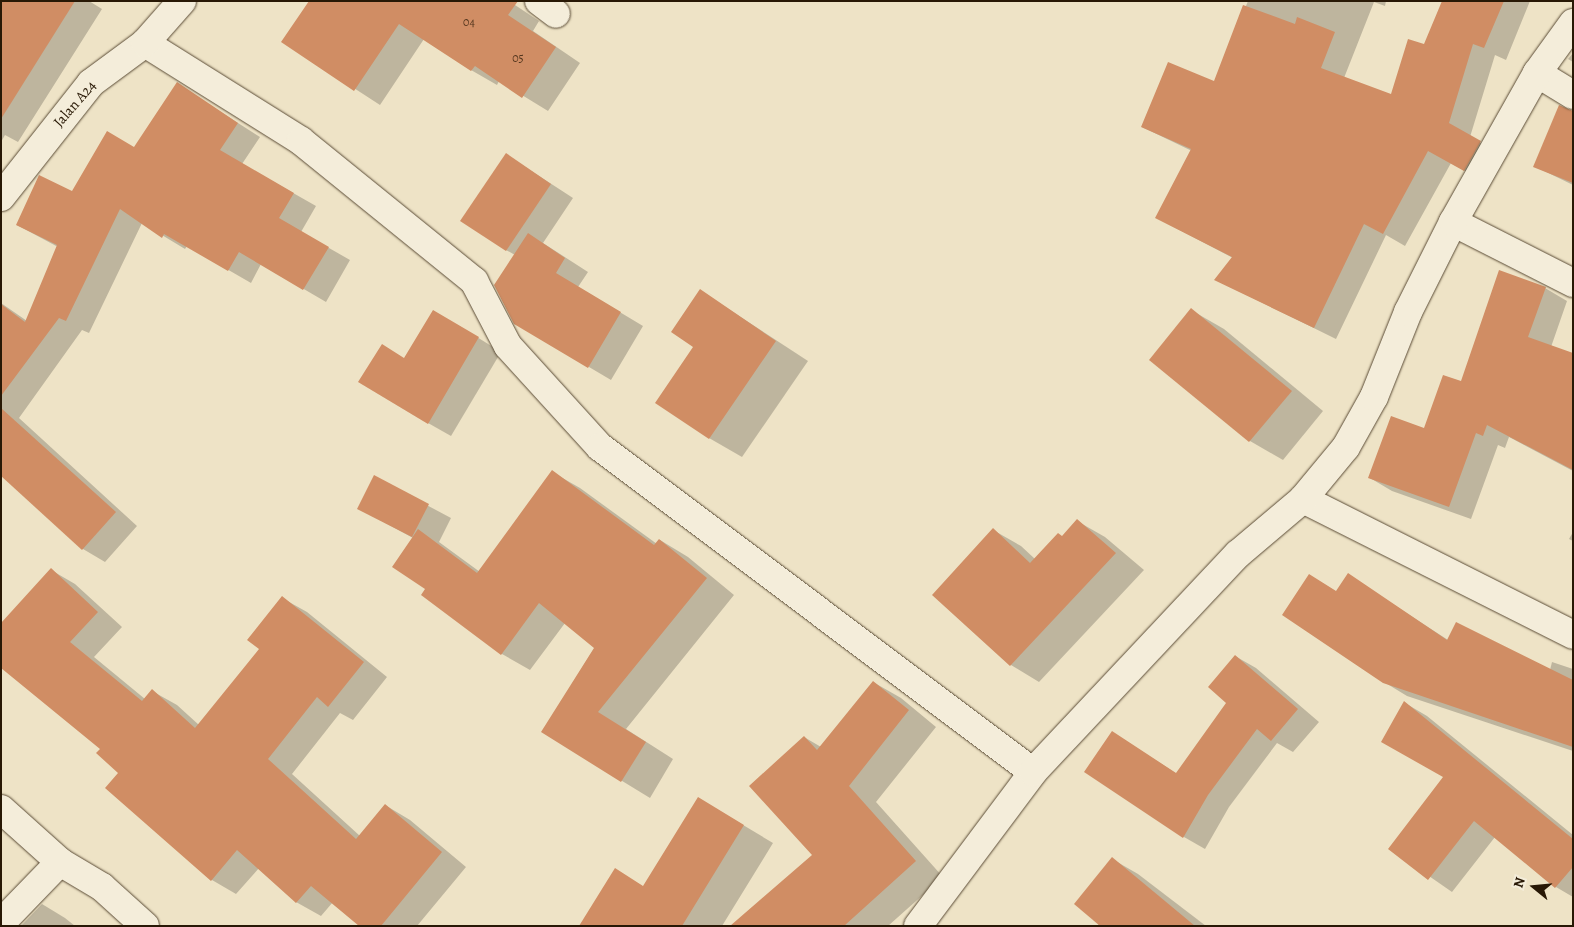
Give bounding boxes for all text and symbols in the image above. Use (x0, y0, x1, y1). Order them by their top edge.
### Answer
house number: 04 (463, 16, 475, 30)
house number: 05 (512, 52, 524, 66)
street label: Jalan A24 (50, 77, 100, 131)
north arrow (1509, 862, 1559, 912)
text: N (1509, 875, 1530, 890)

